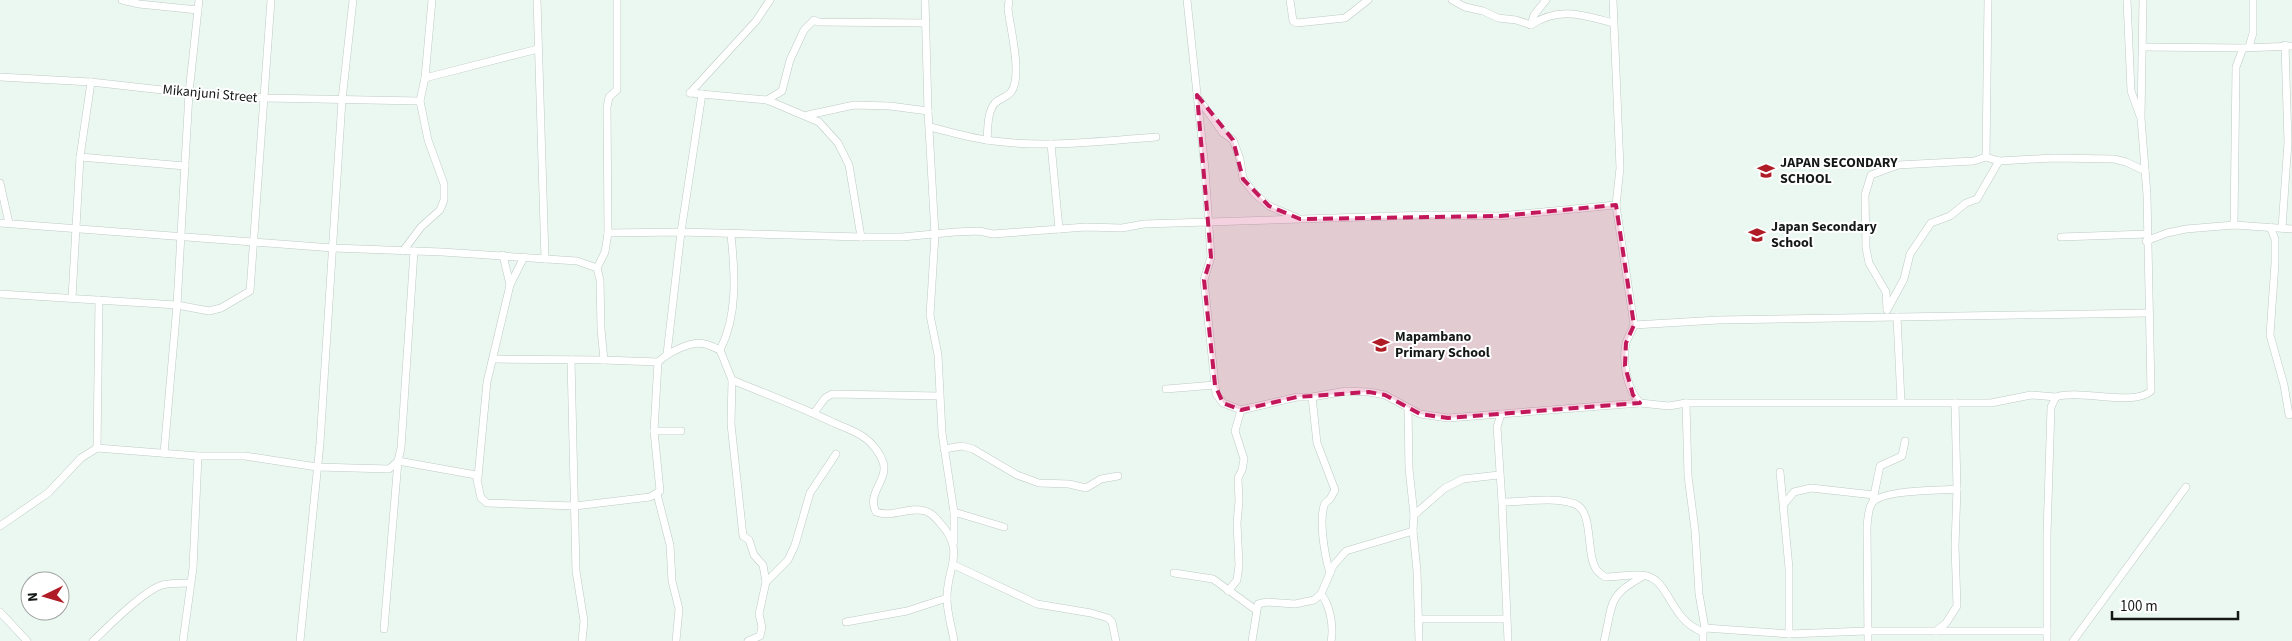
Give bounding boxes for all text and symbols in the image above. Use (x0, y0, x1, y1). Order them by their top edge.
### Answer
street label: Mikanjuni Street (162, 80, 259, 108)
place label: JAPAN SECONDARY SCHOOL (1780, 153, 1898, 189)
school or university icon: JAPAN SECONDARY SCHOOL (1756, 161, 1776, 181)
place label: Japan Secondary School (1771, 217, 1878, 253)
school or university icon: Japan Secondary School (1747, 225, 1767, 245)
place label: Mapambano Primary School (1395, 327, 1490, 363)
school or university icon: Mapambano Primary School (1371, 335, 1391, 355)
north arrow (20, 571, 70, 621)
scale bar (2112, 588, 2238, 620)
text: N (23, 592, 43, 603)
text: 100 m (2120, 596, 2158, 617)

